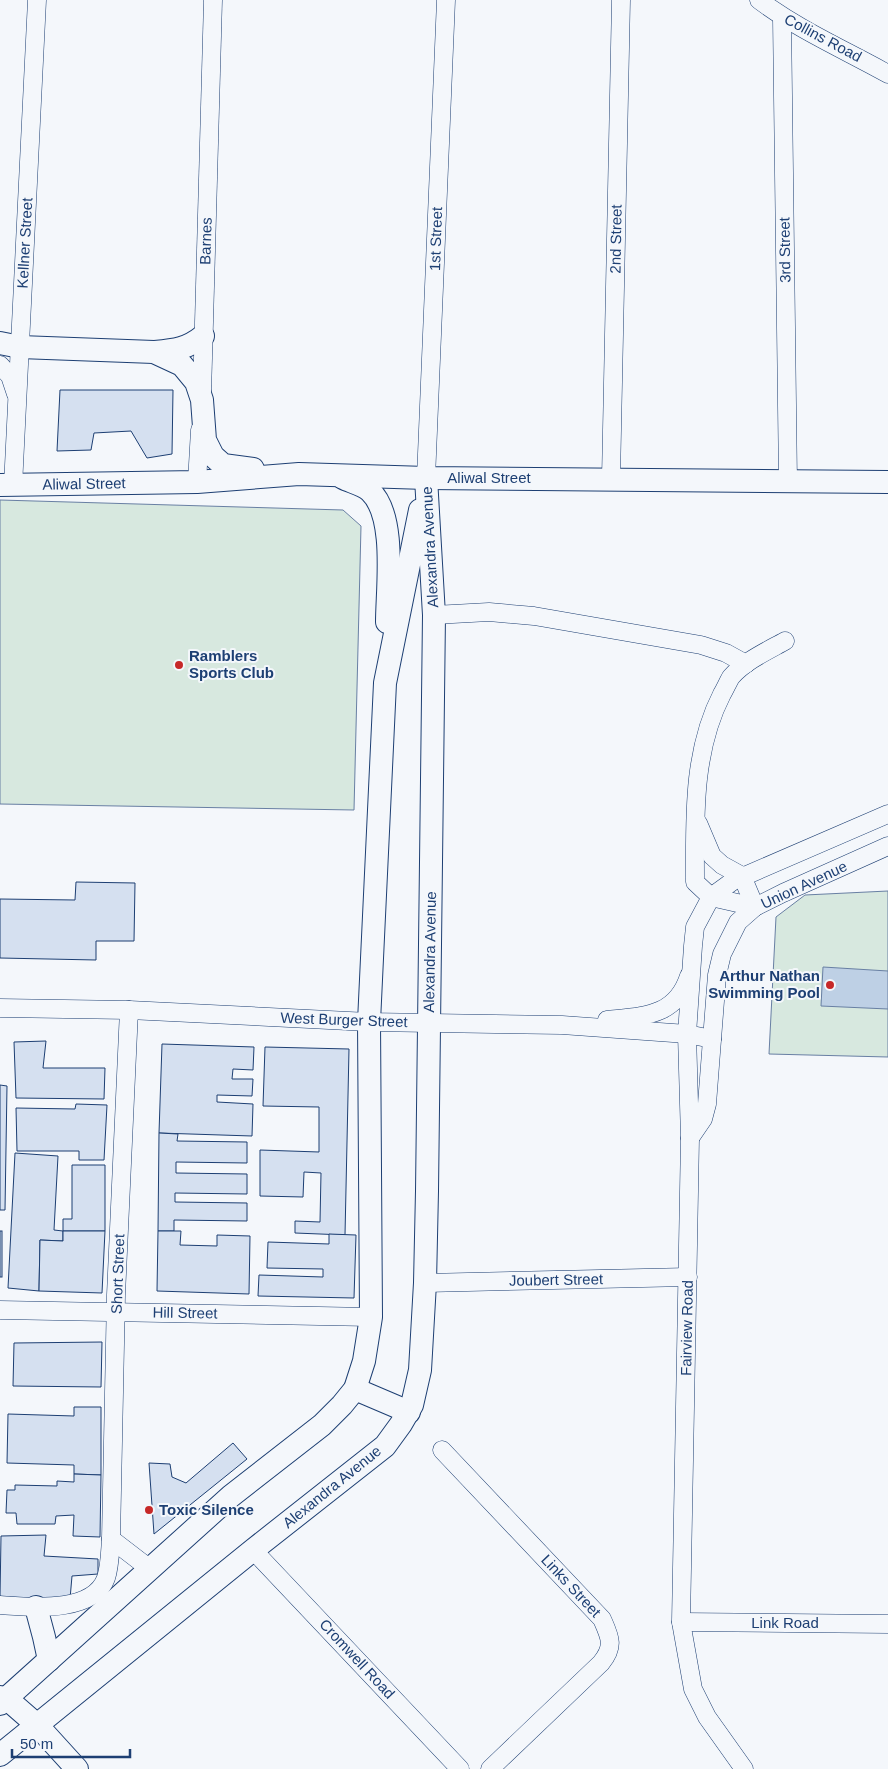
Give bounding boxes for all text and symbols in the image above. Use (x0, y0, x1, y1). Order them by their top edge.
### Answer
street label: Collins Road (782, 10, 865, 65)
street label: Kellner Street (14, 196, 35, 289)
street label: 2nd Street (606, 203, 625, 274)
street label: 1st Street (426, 206, 445, 271)
street label: 3rd Street (775, 216, 794, 283)
street label: Barnes (196, 217, 215, 265)
street label: Aliwal Street (447, 469, 532, 486)
street label: Aliwal Street (42, 474, 127, 493)
street label: Alexandra Avenue (418, 486, 441, 608)
place label: Ramblers Sports Club (189, 647, 274, 681)
marker: Ramblers Sports Club (173, 659, 185, 671)
street label: Union Avenue (758, 857, 850, 912)
street label: Alexandra Avenue (420, 891, 439, 1013)
place label: Arthur Nathan Swimming Pool (708, 967, 820, 1001)
marker: Arthur Nathan Swimming Pool (824, 979, 836, 991)
street label: West Burger Street (280, 1009, 409, 1030)
street label: Short Street (108, 1233, 127, 1314)
street label: Joubert Street (509, 1270, 604, 1289)
street label: Fairview Road (677, 1280, 696, 1376)
street label: Hill Street (152, 1303, 218, 1322)
street label: Alexandra Avenue (279, 1442, 384, 1531)
place label: Toxic Silence (159, 1501, 254, 1518)
marker: Toxic Silence (143, 1504, 155, 1516)
street label: Links Street (538, 1551, 605, 1621)
street label: Link Road (751, 1614, 819, 1631)
street label: Cromwell Road (316, 1615, 399, 1702)
scale bar (12, 1726, 130, 1758)
text: 50 m (20, 1735, 53, 1752)

